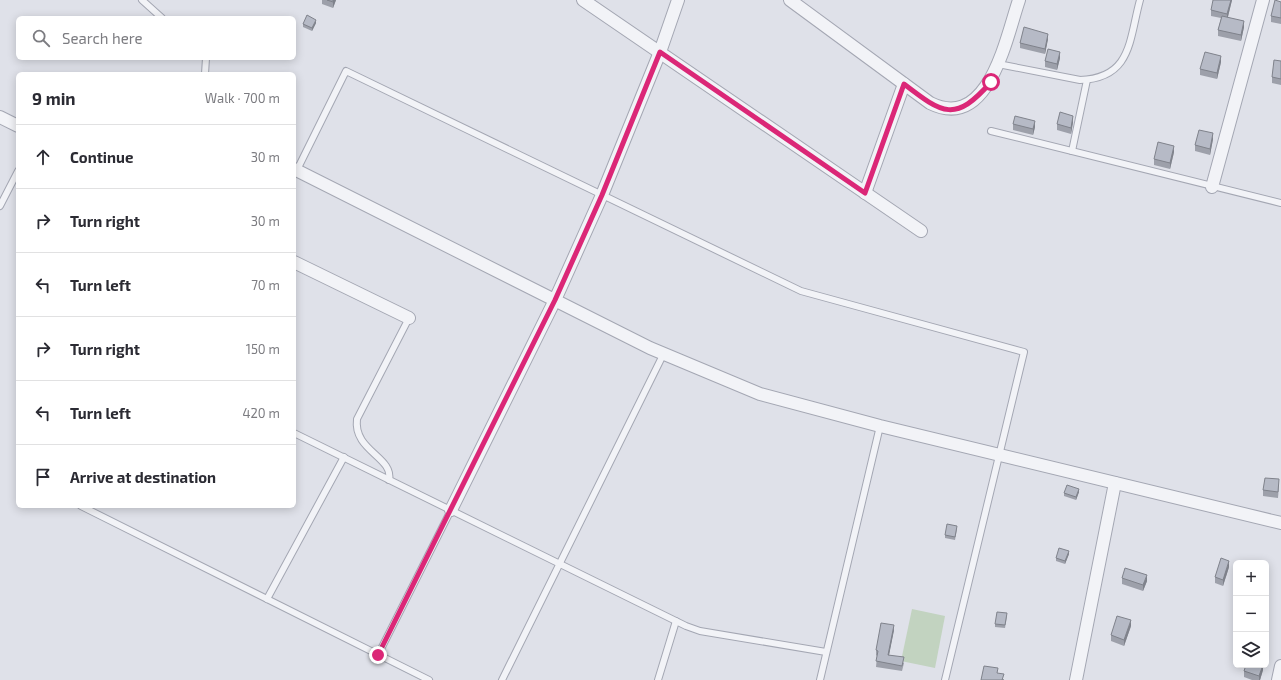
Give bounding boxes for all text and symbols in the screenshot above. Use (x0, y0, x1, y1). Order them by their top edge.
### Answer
search box (16, 16, 296, 60)
icon: search (30, 27, 52, 49)
text: Search here (62, 29, 143, 47)
route start (982, 73, 1000, 91)
text: 9 min (32, 88, 76, 108)
text: Walk · 700 m (205, 90, 280, 106)
icon: ahead (32, 146, 54, 168)
text: Continue (70, 148, 133, 166)
text: 30 m (251, 149, 280, 165)
icon: right (32, 210, 54, 232)
text: Turn right (70, 212, 140, 230)
text: 30 m (251, 213, 280, 229)
icon: left (32, 274, 54, 296)
text: Turn left (70, 276, 131, 294)
text: 70 m (251, 277, 280, 293)
icon: right (32, 338, 54, 360)
text: Turn right (70, 340, 140, 358)
text: 150 m (246, 341, 280, 357)
icon: left (32, 402, 54, 424)
text: Turn left (70, 404, 131, 422)
text: 420 m (243, 405, 280, 421)
icon: arrive (32, 466, 54, 488)
text: Arrive at destination (70, 468, 216, 486)
map controls (1233, 560, 1269, 668)
button: + (1233, 560, 1269, 596)
button: − (1233, 596, 1269, 632)
button: layers (1233, 632, 1269, 668)
route end (369, 646, 387, 664)

